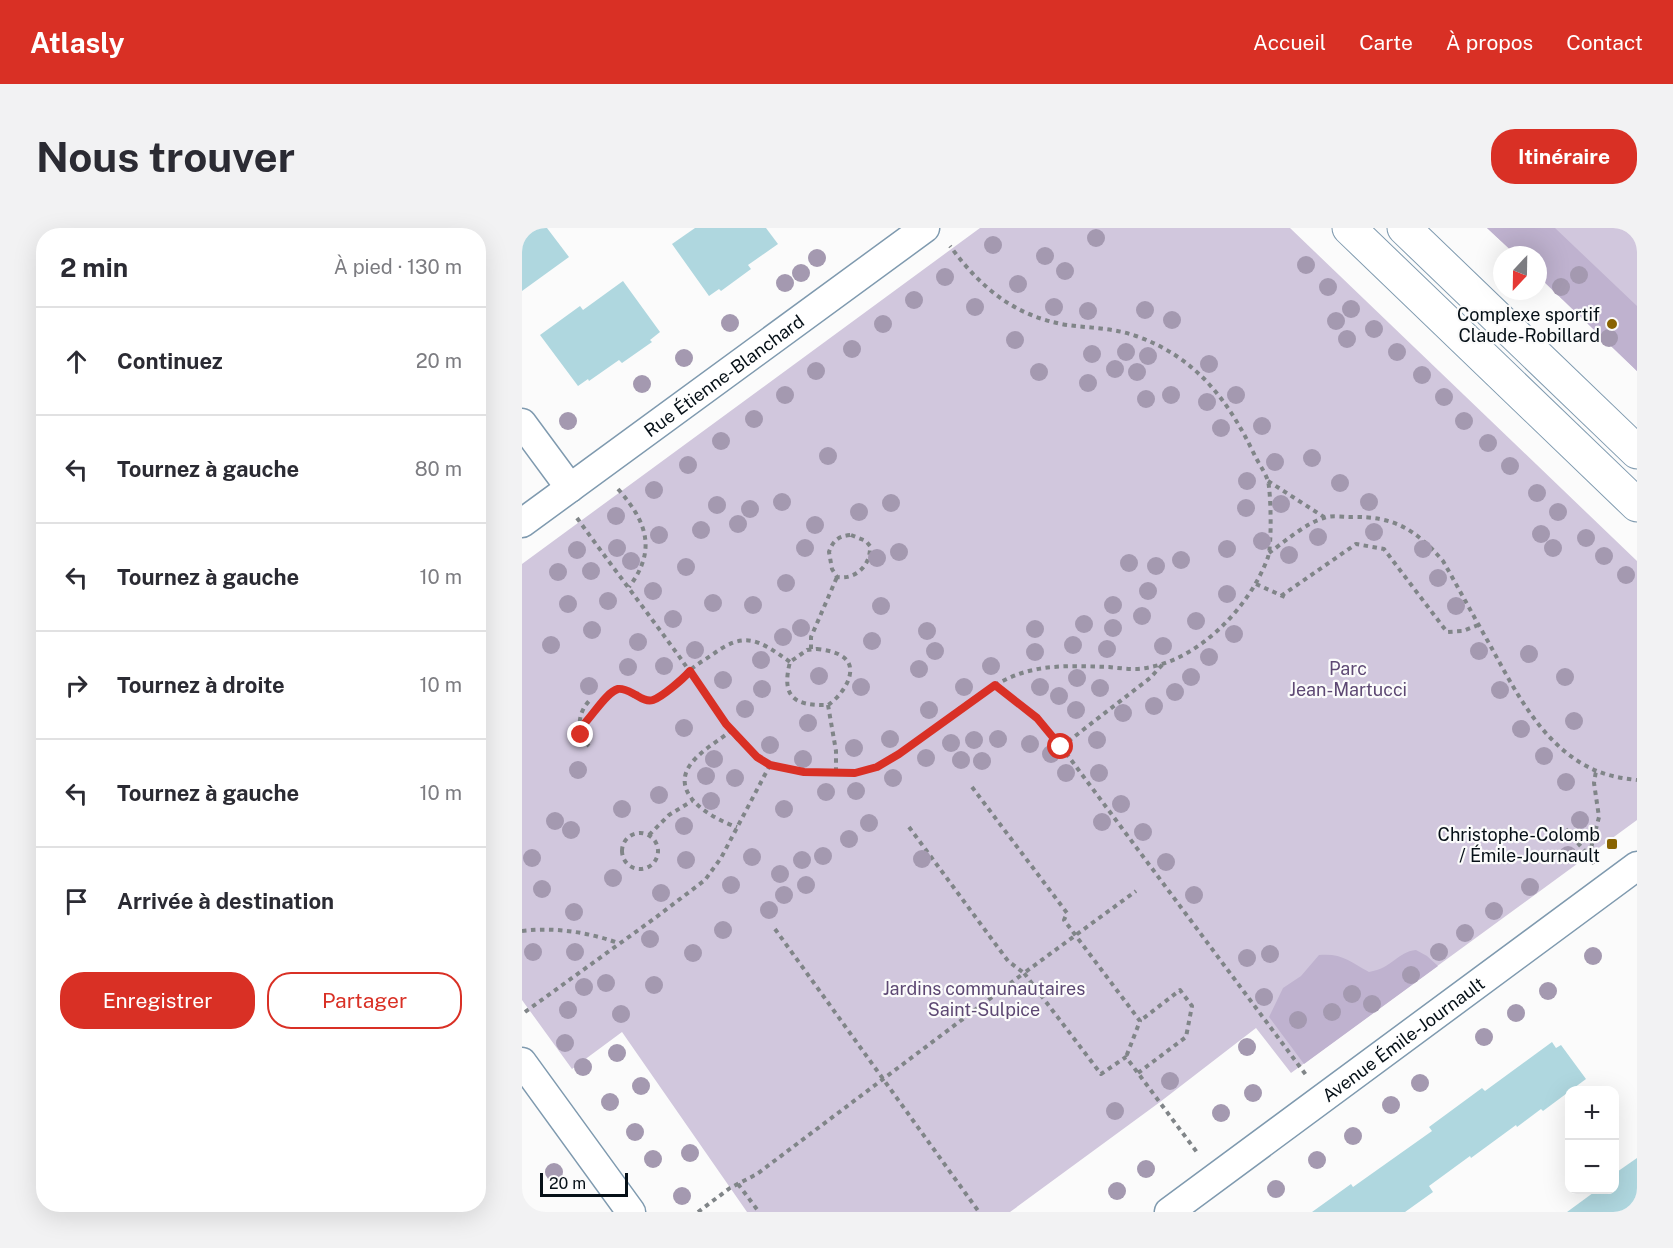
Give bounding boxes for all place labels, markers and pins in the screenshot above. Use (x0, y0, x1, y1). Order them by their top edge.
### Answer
place label: Complexe sportif Claude-Robillard (1457, 304, 1600, 346)
marker: Complexe sportif Claude-Robillard (1605, 317, 1619, 331)
place label: Christophe-Colomb / Émile-Journault (1438, 824, 1600, 866)
marker: Christophe-Colomb / Émile-Journault (1605, 837, 1619, 851)

